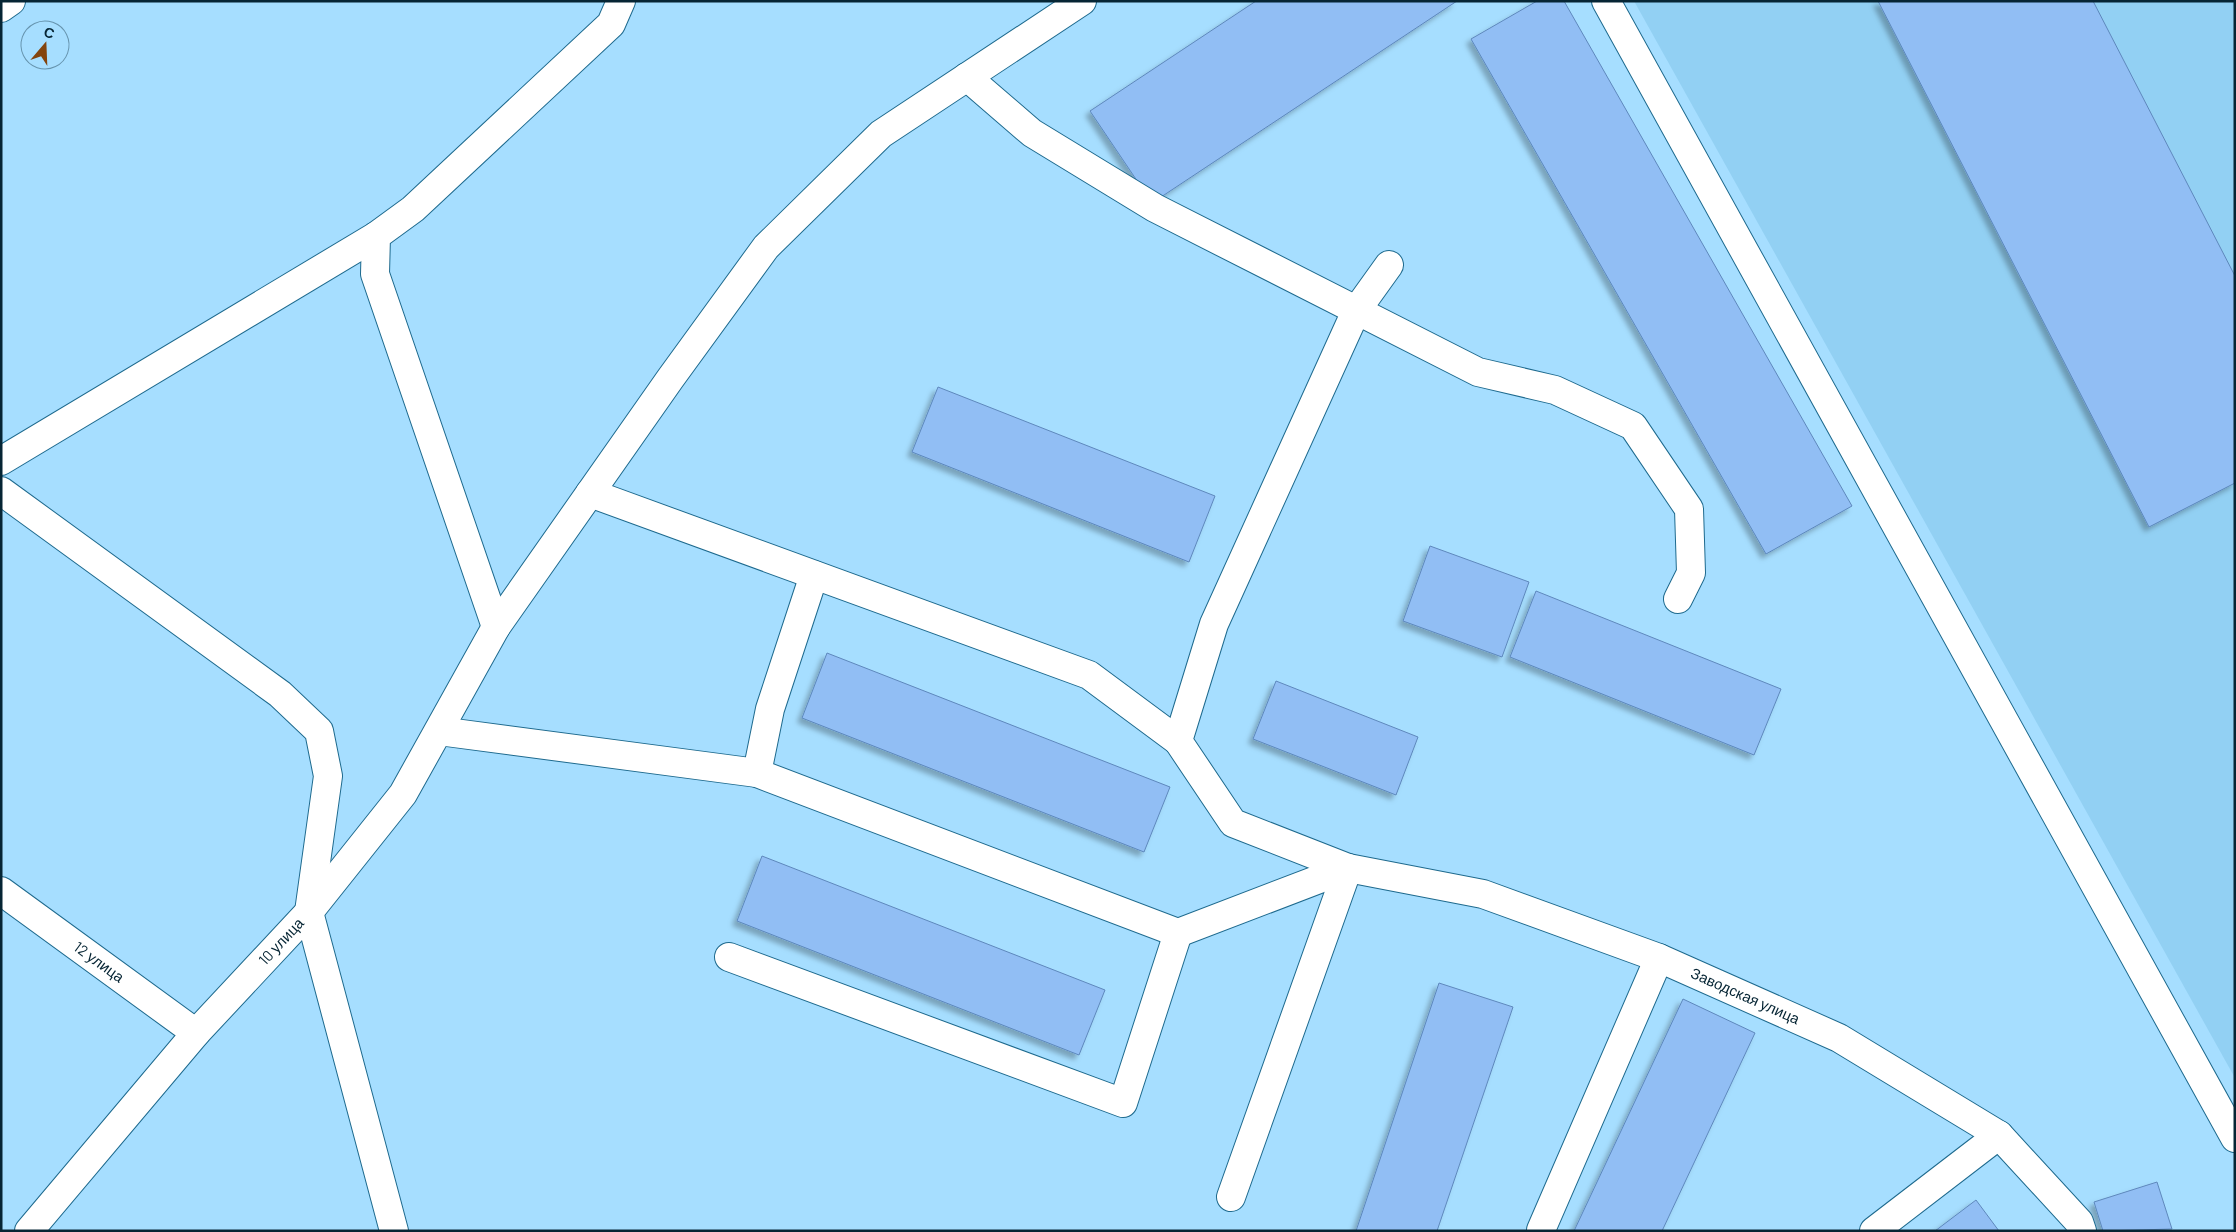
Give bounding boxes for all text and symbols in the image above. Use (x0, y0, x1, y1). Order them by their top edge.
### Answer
north arrow (20, 20, 70, 70)
text: С (42, 23, 57, 42)
street label: 10 улица (254, 913, 307, 968)
street label: 12 улица (71, 937, 129, 986)
street label: Заводская улица (1688, 963, 1803, 1028)

